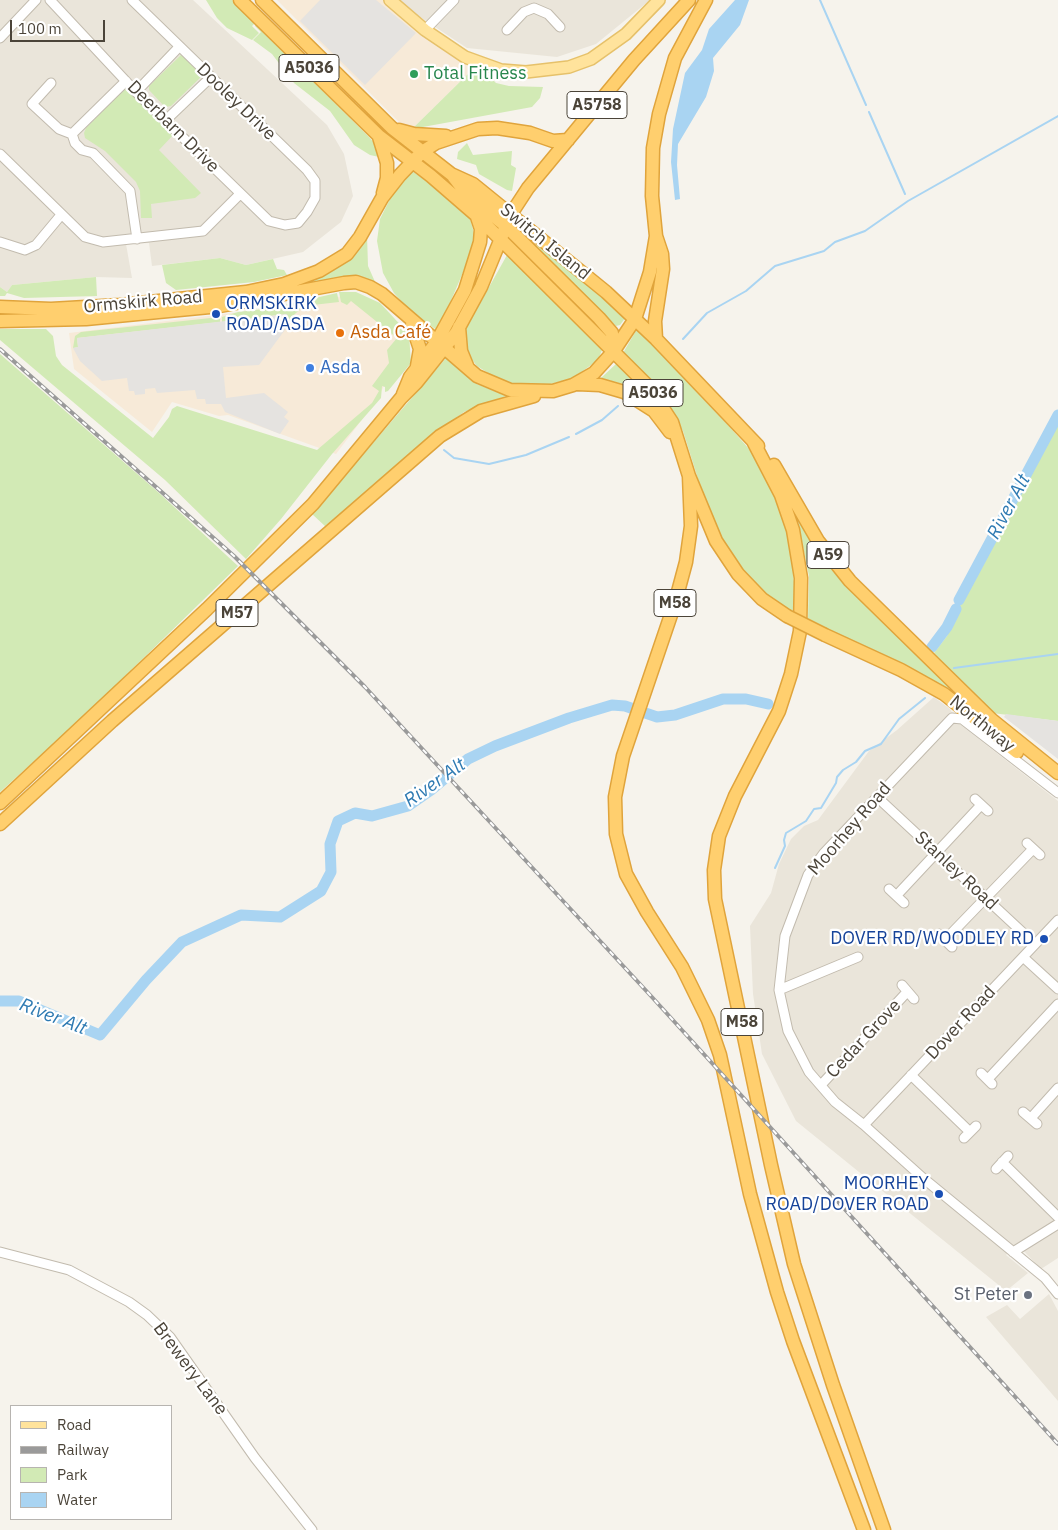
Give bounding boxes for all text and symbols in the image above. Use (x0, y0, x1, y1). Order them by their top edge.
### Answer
scale bar (12, 10, 108, 42)
text: 100 m (18, 19, 62, 38)
road number: A5036 (279, 54, 339, 82)
street label: Dooley Drive (192, 59, 280, 145)
place label: Total Fitness (424, 63, 527, 85)
marker: Total Fitness (408, 68, 420, 80)
street label: Deerbarn Drive (122, 76, 224, 178)
road number: A5758 (567, 92, 627, 118)
street label: Switch Island (496, 199, 594, 285)
street label: Ormskirk Road (83, 286, 203, 318)
place label: ORMSKIRK ROAD/ASDA (226, 293, 325, 336)
marker: ORMSKIRK ROAD/ASDA (210, 308, 222, 320)
place label: Asda Café (350, 322, 431, 344)
marker: Asda Café (334, 327, 346, 339)
place label: Asda (320, 357, 360, 379)
marker: Asda (304, 362, 316, 374)
road number: A5036 (623, 379, 683, 406)
water label: River Alt (983, 471, 1035, 543)
road number: A59 (807, 542, 849, 568)
road number: M58 (654, 590, 696, 616)
road number: M57 (216, 600, 258, 626)
street label: Northway (945, 691, 1019, 757)
water label: River Alt (400, 754, 470, 812)
street label: Moorhey Road (804, 778, 896, 880)
street label: Stanley Road (910, 827, 1002, 915)
place label: DOVER RD/WOODLEY RD (830, 928, 1034, 950)
marker: DOVER RD/WOODLEY RD (1038, 933, 1050, 945)
street label: Dover Road (921, 982, 1001, 1064)
water label: River Alt (16, 994, 90, 1040)
street label: Cedar Grove (822, 995, 906, 1083)
road number: M58 (721, 1009, 763, 1036)
place label: MOORHEY ROAD/DOVER ROAD (766, 1173, 929, 1216)
marker: MOORHEY ROAD/DOVER ROAD (933, 1188, 945, 1200)
place label: St Peter (954, 1284, 1018, 1306)
marker: St Peter (1022, 1289, 1034, 1301)
street label: Brewery Lane (148, 1318, 232, 1420)
legend (10, 1405, 172, 1520)
text: Road (57, 1415, 92, 1434)
text: Railway (57, 1440, 109, 1459)
text: Park (57, 1465, 87, 1484)
text: Water (57, 1490, 97, 1509)

